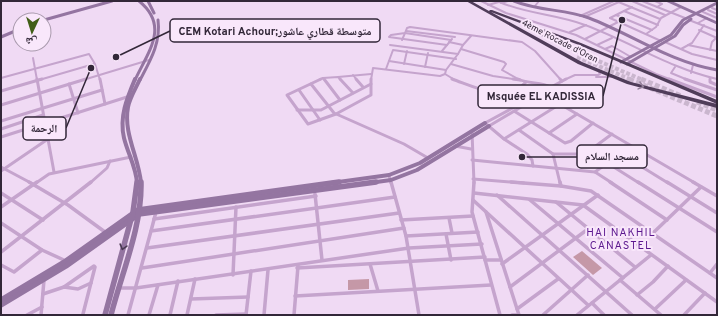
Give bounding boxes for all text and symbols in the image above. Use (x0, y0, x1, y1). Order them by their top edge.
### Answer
north arrow (12, 12, 52, 52)
street label: 4ème Rocade d'Oran (520, 17, 600, 65)
callout: CEM Kotari Achour;متوسطة قطاري عاشور (170, 19, 380, 42)
text: CEM Kotari Achour;متوسطة قطاري عاشور (178, 25, 372, 40)
text: ش (25, 34, 38, 48)
one-way arrow (637, 81, 644, 90)
callout: Msquée EL KADISSIA (478, 85, 603, 108)
text: Msquée EL KADISSIA (487, 90, 595, 104)
callout: الرحمة (23, 117, 66, 140)
text: الرحمة (31, 122, 57, 136)
callout: مسجد السلام (577, 145, 647, 168)
text: مسجد السلام (585, 150, 639, 164)
district label: HAI NAKHIL CANASTEL (586, 226, 656, 253)
one-way arrow (119, 243, 128, 250)

